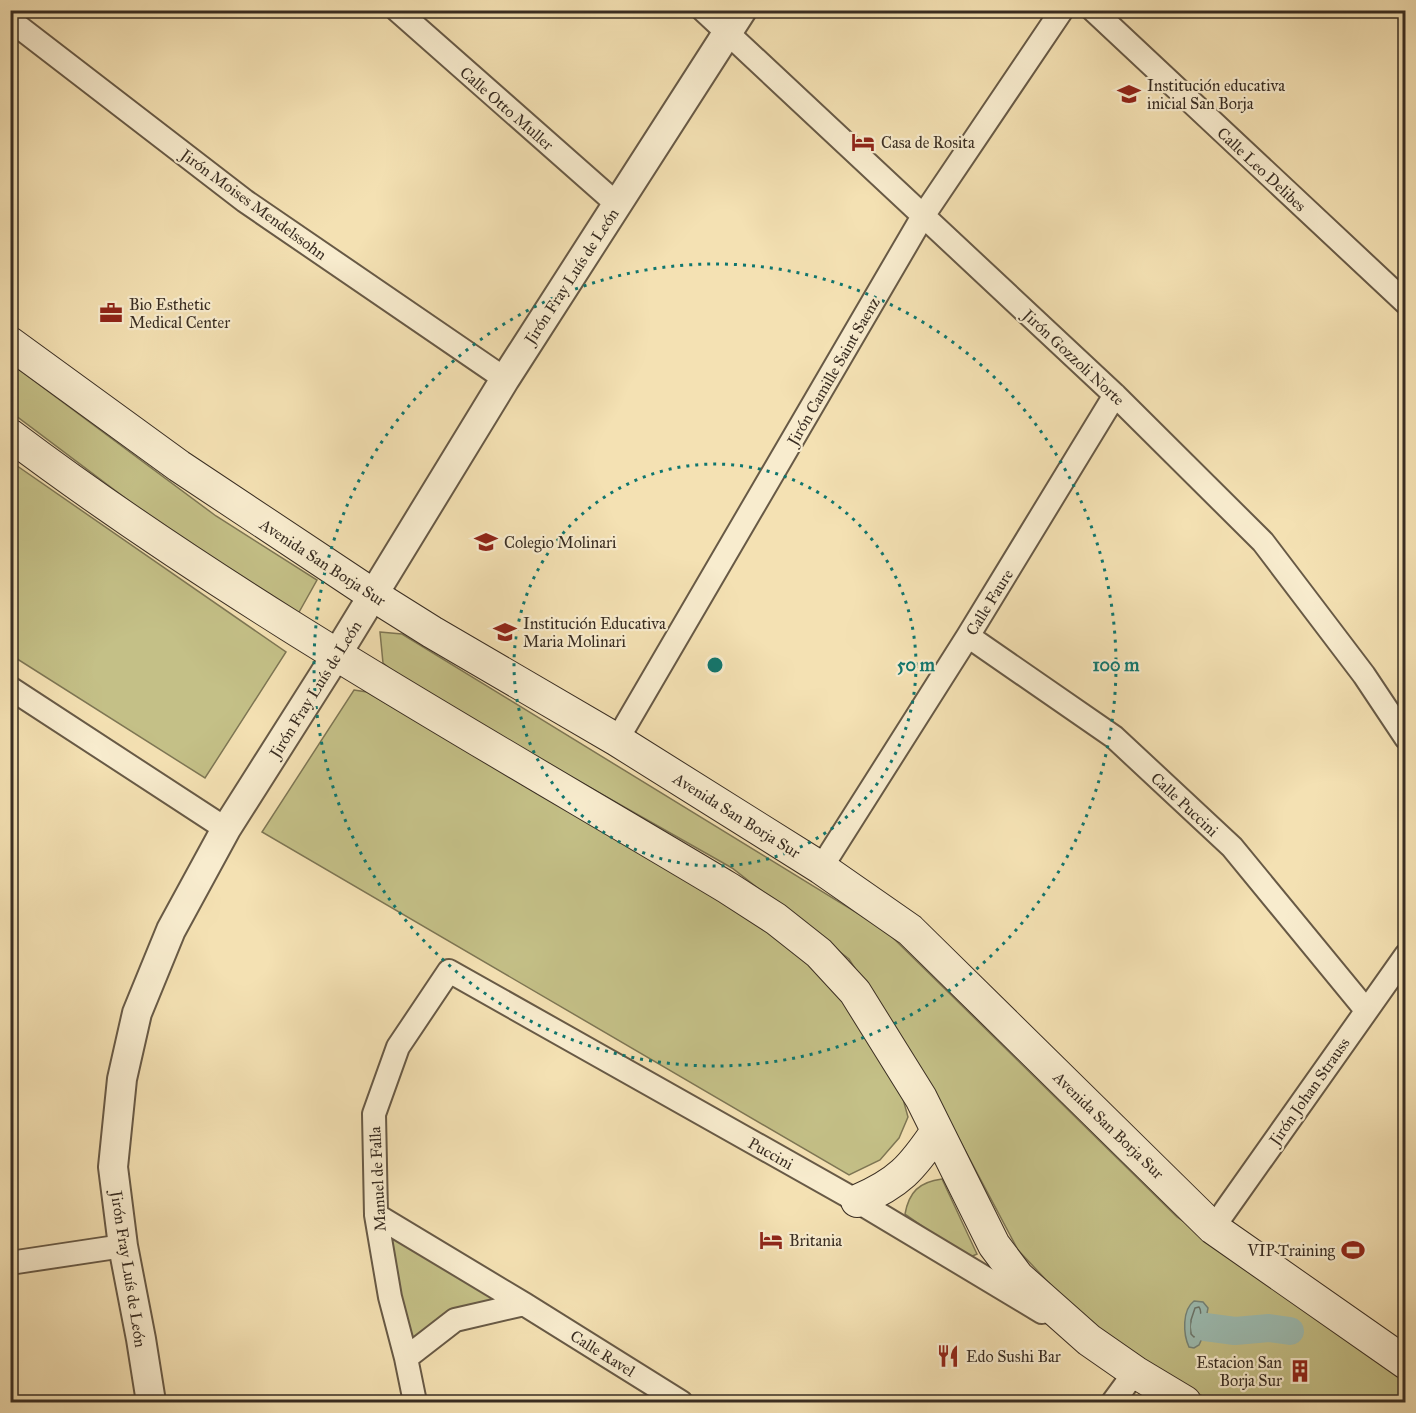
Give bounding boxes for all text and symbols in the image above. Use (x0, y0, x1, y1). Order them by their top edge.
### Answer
street label: Calle Otto Muller (456, 63, 557, 154)
place label: Institución educativa inicial San Borja (1147, 76, 1285, 113)
school or university icon: Institución educativa inicial San Borja (1116, 81, 1142, 107)
street label: Calle Leo Delibes (1213, 123, 1310, 216)
hotel icon: Casa de Rosita (850, 129, 876, 155)
place label: Casa de Rosita (881, 133, 975, 152)
street label: Jirón Moises Mendelssohn (175, 144, 331, 265)
street label: Jirón Fray Luís de León (519, 204, 623, 350)
street label: Jirón Camille Saint Saenz (782, 293, 885, 451)
place label: Bio Esthetic Medical Center (129, 295, 230, 332)
office icon: Bio Esthetic Medical Center (98, 300, 124, 326)
street label: Jirón Gozzoli Norte (1017, 304, 1129, 410)
street label: Avenida San Borja Sur (255, 514, 389, 610)
school or university icon: Colegio Molinari (473, 529, 499, 555)
place label: Colegio Molinari (504, 533, 617, 553)
street label: Calle Faure (962, 565, 1017, 639)
place label: Institución Educativa Maria Molinari (523, 614, 666, 651)
street label: Jirón Fray Luís de León (264, 617, 366, 764)
school or university icon: Institución Educativa Maria Molinari (492, 619, 518, 645)
text: 50 m (897, 654, 936, 676)
text: 100 m (1093, 654, 1140, 676)
centre of rings (705, 655, 725, 675)
street label: Avenida San Borja Sur (669, 768, 804, 862)
street label: Calle Puccini (1147, 768, 1223, 841)
street label: Jirón Johan Strauss (1264, 1034, 1354, 1151)
street label: Avenida San Borja Sur (1049, 1067, 1168, 1183)
street label: Manuel de Falla (365, 1126, 390, 1232)
street label: Puccini (745, 1133, 797, 1174)
street label: Jirón Fray Luís de León (105, 1188, 150, 1349)
hotel icon: Britania (758, 1227, 784, 1253)
place label: Britania (789, 1231, 842, 1250)
sports icon: VIP Training (1340, 1237, 1366, 1263)
place label: VIP Training (1247, 1241, 1336, 1261)
street label: Calle Ravel (567, 1326, 639, 1381)
restaurant icon: Edo Sushi Bar (935, 1343, 961, 1369)
place label: Edo Sushi Bar (966, 1347, 1061, 1366)
place label: Estacion San Borja Sur (1196, 1353, 1282, 1390)
building icon: Estacion San Borja Sur (1287, 1358, 1313, 1384)

